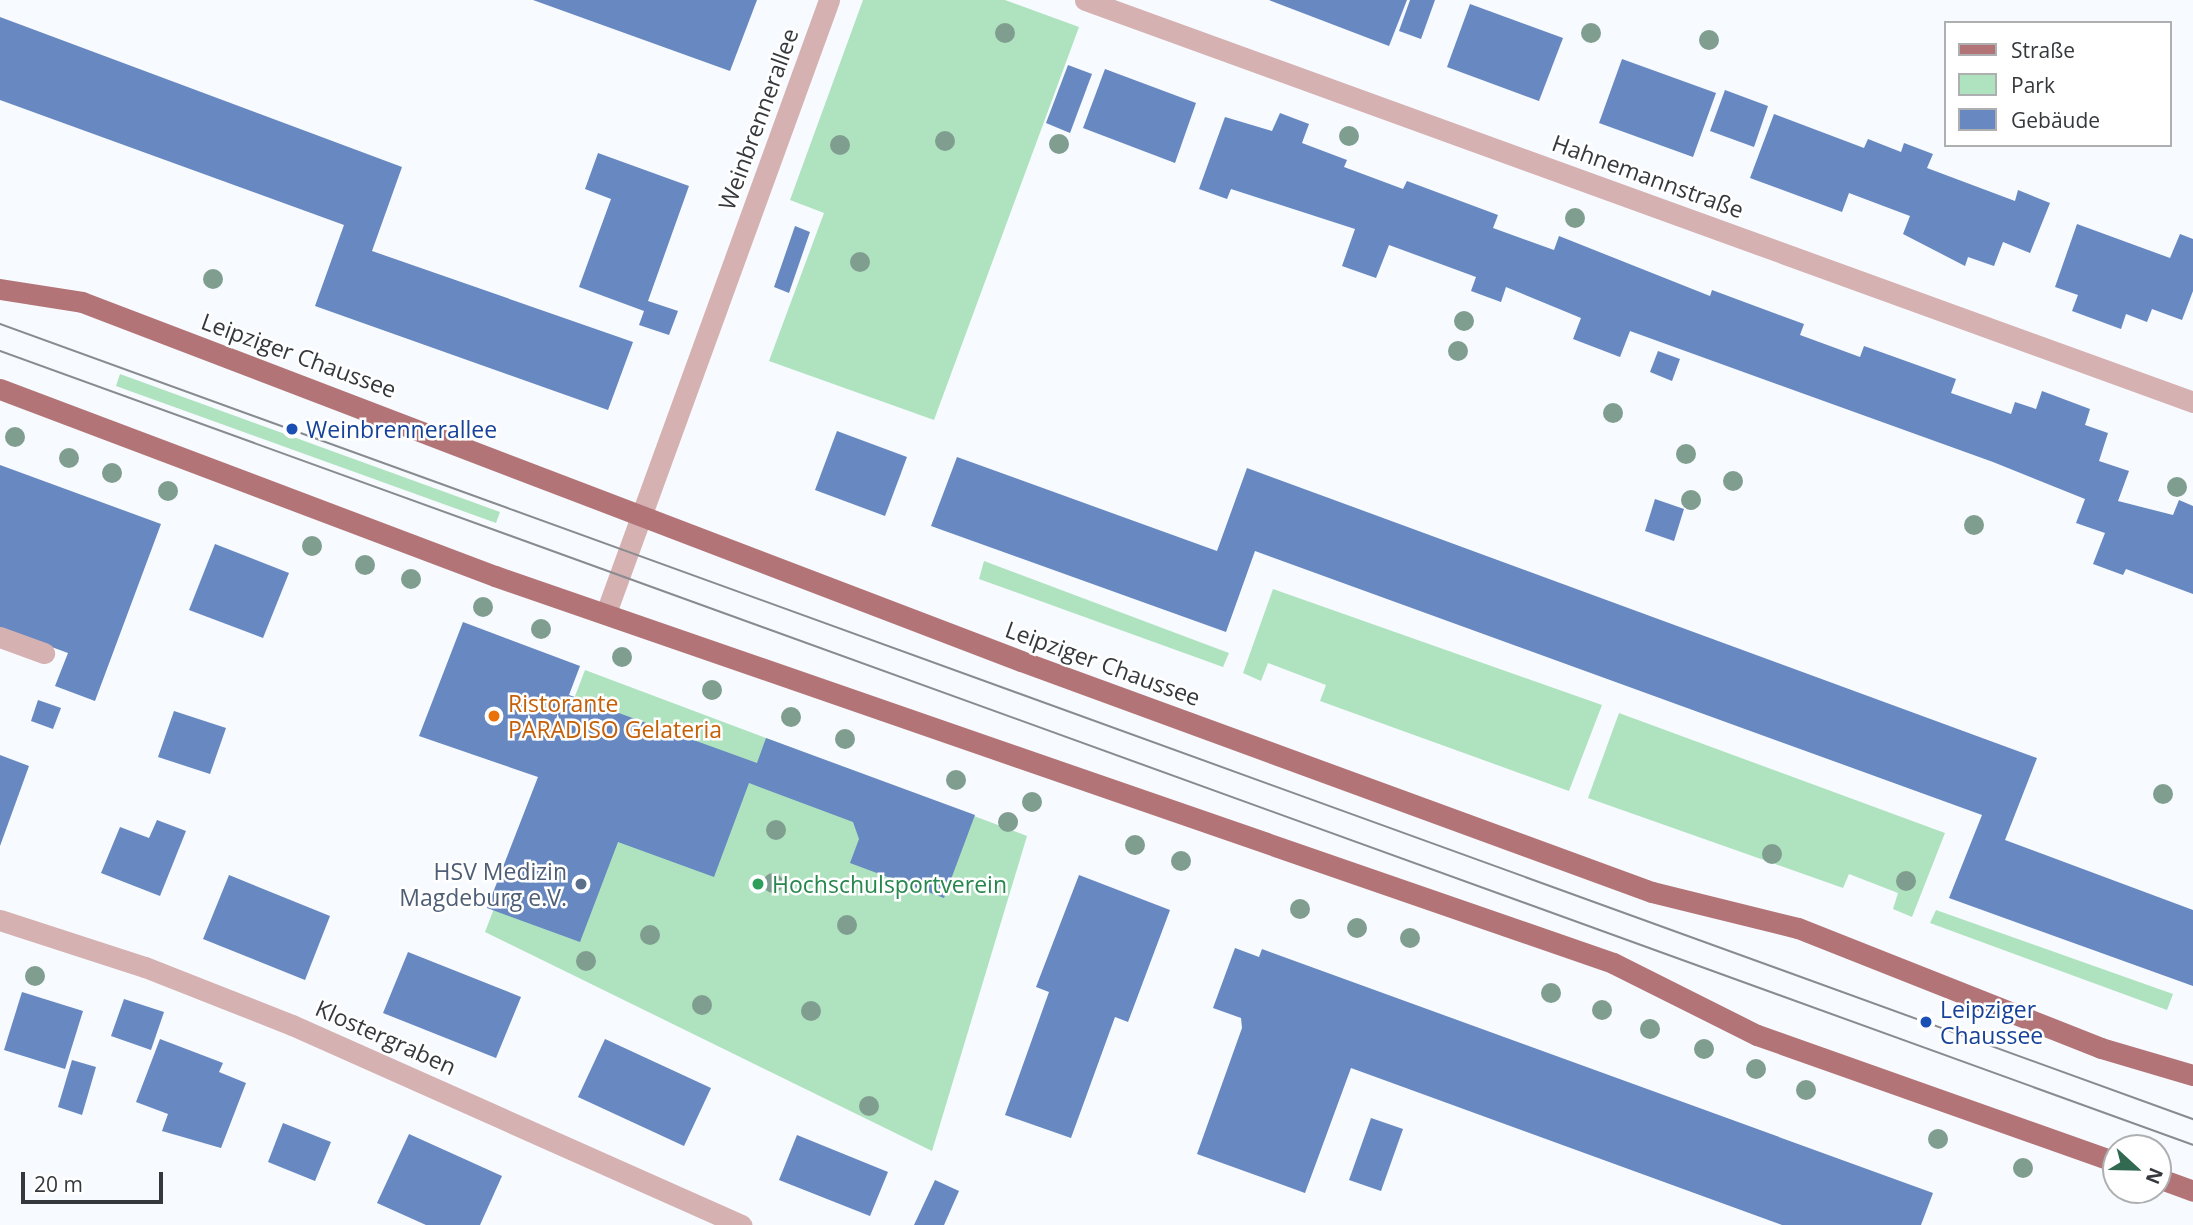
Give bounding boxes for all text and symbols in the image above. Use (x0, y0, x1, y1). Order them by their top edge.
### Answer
legend (1944, 21, 2172, 147)
street label: Weinbrennerallee (712, 24, 804, 214)
text: Straße (2011, 36, 2075, 64)
text: Park (2011, 71, 2055, 99)
text: Gebäude (2011, 106, 2100, 134)
street label: Hahnemannstraße (1549, 129, 1747, 223)
street label: Leipziger Chaussee (198, 307, 400, 403)
place label: Weinbrennerallee (306, 415, 497, 443)
marker: Weinbrennerallee (284, 421, 300, 437)
street label: Leipziger Chaussee (1002, 615, 1204, 711)
place label: Ristorante PARADISO Gelateria (508, 689, 722, 743)
marker: Ristorante PARADISO Gelateria (486, 708, 502, 724)
place label: HSV Medizin Magdeburg e.V. (399, 857, 567, 911)
place label: Hochschulsportverein (772, 870, 1007, 898)
marker: HSV Medizin Magdeburg e.V. (573, 876, 589, 892)
marker: Hochschulsportverein (750, 876, 766, 892)
street label: Klostergraben (311, 994, 461, 1080)
place label: Leipziger Chaussee (1940, 995, 2043, 1049)
marker: Leipziger Chaussee (1918, 1014, 1934, 1030)
north arrow (2102, 1134, 2172, 1204)
scale bar (24, 1158, 166, 1202)
text: N (2140, 1164, 2170, 1188)
text: 20 m (34, 1170, 83, 1198)

